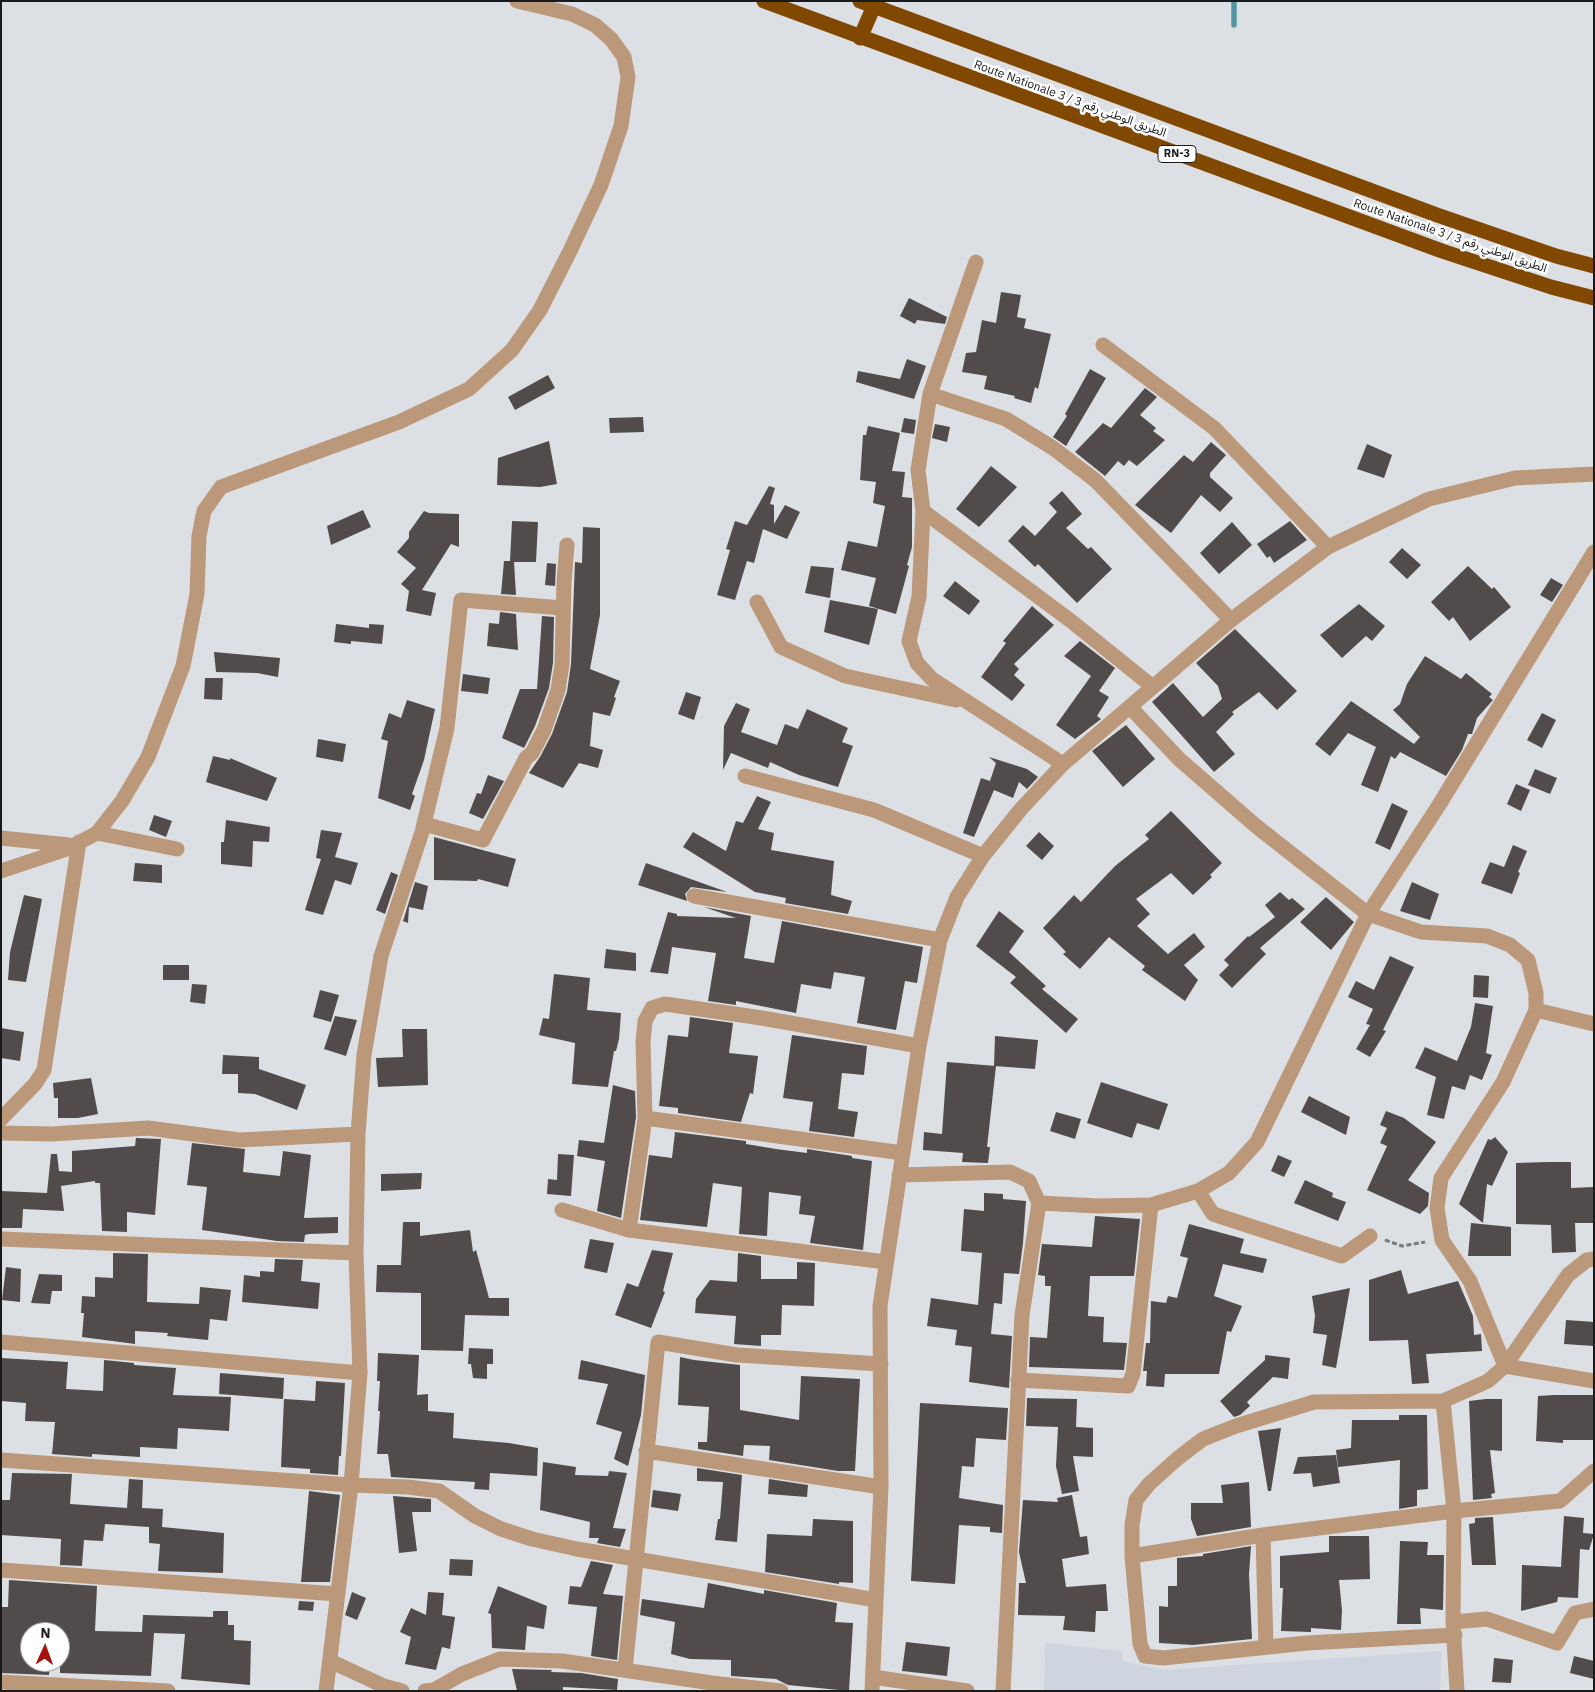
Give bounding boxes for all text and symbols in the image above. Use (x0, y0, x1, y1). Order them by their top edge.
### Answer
street label: Route Nationale 3 / الطريق الوطني رقم 3 (972, 57, 1168, 141)
road number: RN-3 (1158, 146, 1196, 162)
street label: Route Nationale 3 / الطريق الوطني رقم 3 (1351, 196, 1549, 276)
north arrow (20, 1622, 70, 1672)
text: N (40, 1624, 51, 1642)

